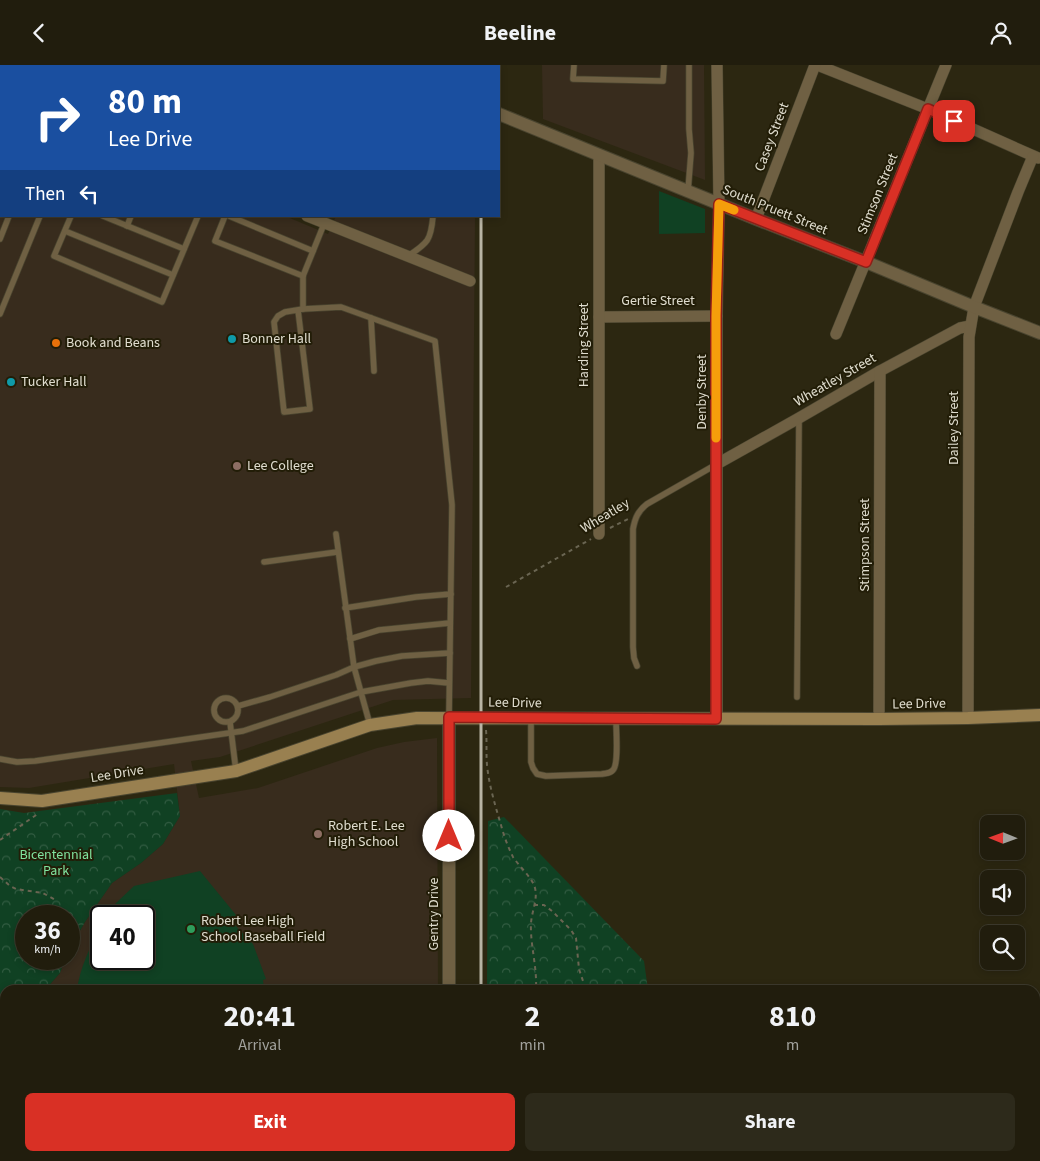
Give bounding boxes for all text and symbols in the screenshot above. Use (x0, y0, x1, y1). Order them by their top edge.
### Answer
text: Beeline (484, 17, 556, 49)
icon: back (25, 19, 53, 47)
icon: person (987, 19, 1015, 47)
text: 80 m (108, 77, 182, 127)
icon: right (25, 85, 90, 150)
street label: Casey Street (750, 99, 794, 174)
pin (933, 100, 975, 142)
icon: arrive (940, 107, 968, 135)
text: Lee Drive (108, 123, 192, 155)
street label: Stimson Street (853, 150, 903, 238)
icon: left (75, 180, 103, 208)
street label: South Pruett Street (719, 180, 831, 240)
text: Then (25, 181, 65, 208)
street label: Gertie Street (621, 291, 695, 311)
street label: Harding Street (574, 302, 594, 387)
place label: Bonner Hall (242, 329, 311, 349)
place label: Book and Beans (66, 333, 160, 353)
marker: Bonner Hall (226, 333, 238, 345)
marker: Book and Beans (50, 337, 62, 349)
street label: Wheatley Street (790, 348, 880, 412)
street label: Denby Street (692, 354, 712, 430)
place label: Tucker Hall (21, 372, 87, 392)
marker: Tucker Hall (5, 376, 17, 388)
street label: Dailey Street (944, 391, 964, 465)
place label: Lee College (247, 456, 314, 476)
marker: Lee College (231, 460, 243, 472)
street label: Wheatley (577, 493, 634, 539)
street label: Stimpson Street (855, 498, 875, 592)
street label: Lee Drive (488, 693, 542, 713)
street label: Lee Drive (892, 694, 946, 714)
street label: Lee Drive (89, 760, 145, 788)
position arrow (422, 809, 474, 861)
north arrow (980, 815, 1025, 860)
map controls (980, 815, 1025, 970)
place label: Robert E. Lee High School (328, 816, 405, 852)
marker: Robert E. Lee High School (312, 828, 324, 840)
park label: Bicentennial Park (19, 845, 93, 881)
button: sound (980, 870, 1025, 915)
street label: Gentry Drive (424, 878, 444, 950)
speed limit sign: 40 (90, 905, 155, 970)
place label: Robert Lee High School Baseball Field (201, 911, 325, 947)
text: 36 (34, 913, 61, 949)
marker: Robert Lee High School Baseball Field (185, 923, 197, 935)
button: search (980, 925, 1025, 970)
text: km/h (34, 941, 61, 958)
text: 20:41 (224, 995, 296, 1038)
text: 2 (524, 995, 540, 1038)
text: 810 (769, 995, 816, 1038)
text: Arrival (238, 1034, 281, 1056)
text: min (519, 1034, 545, 1056)
text: m (786, 1034, 799, 1056)
button: Exit (25, 1093, 515, 1151)
button: Share (525, 1093, 1015, 1151)

